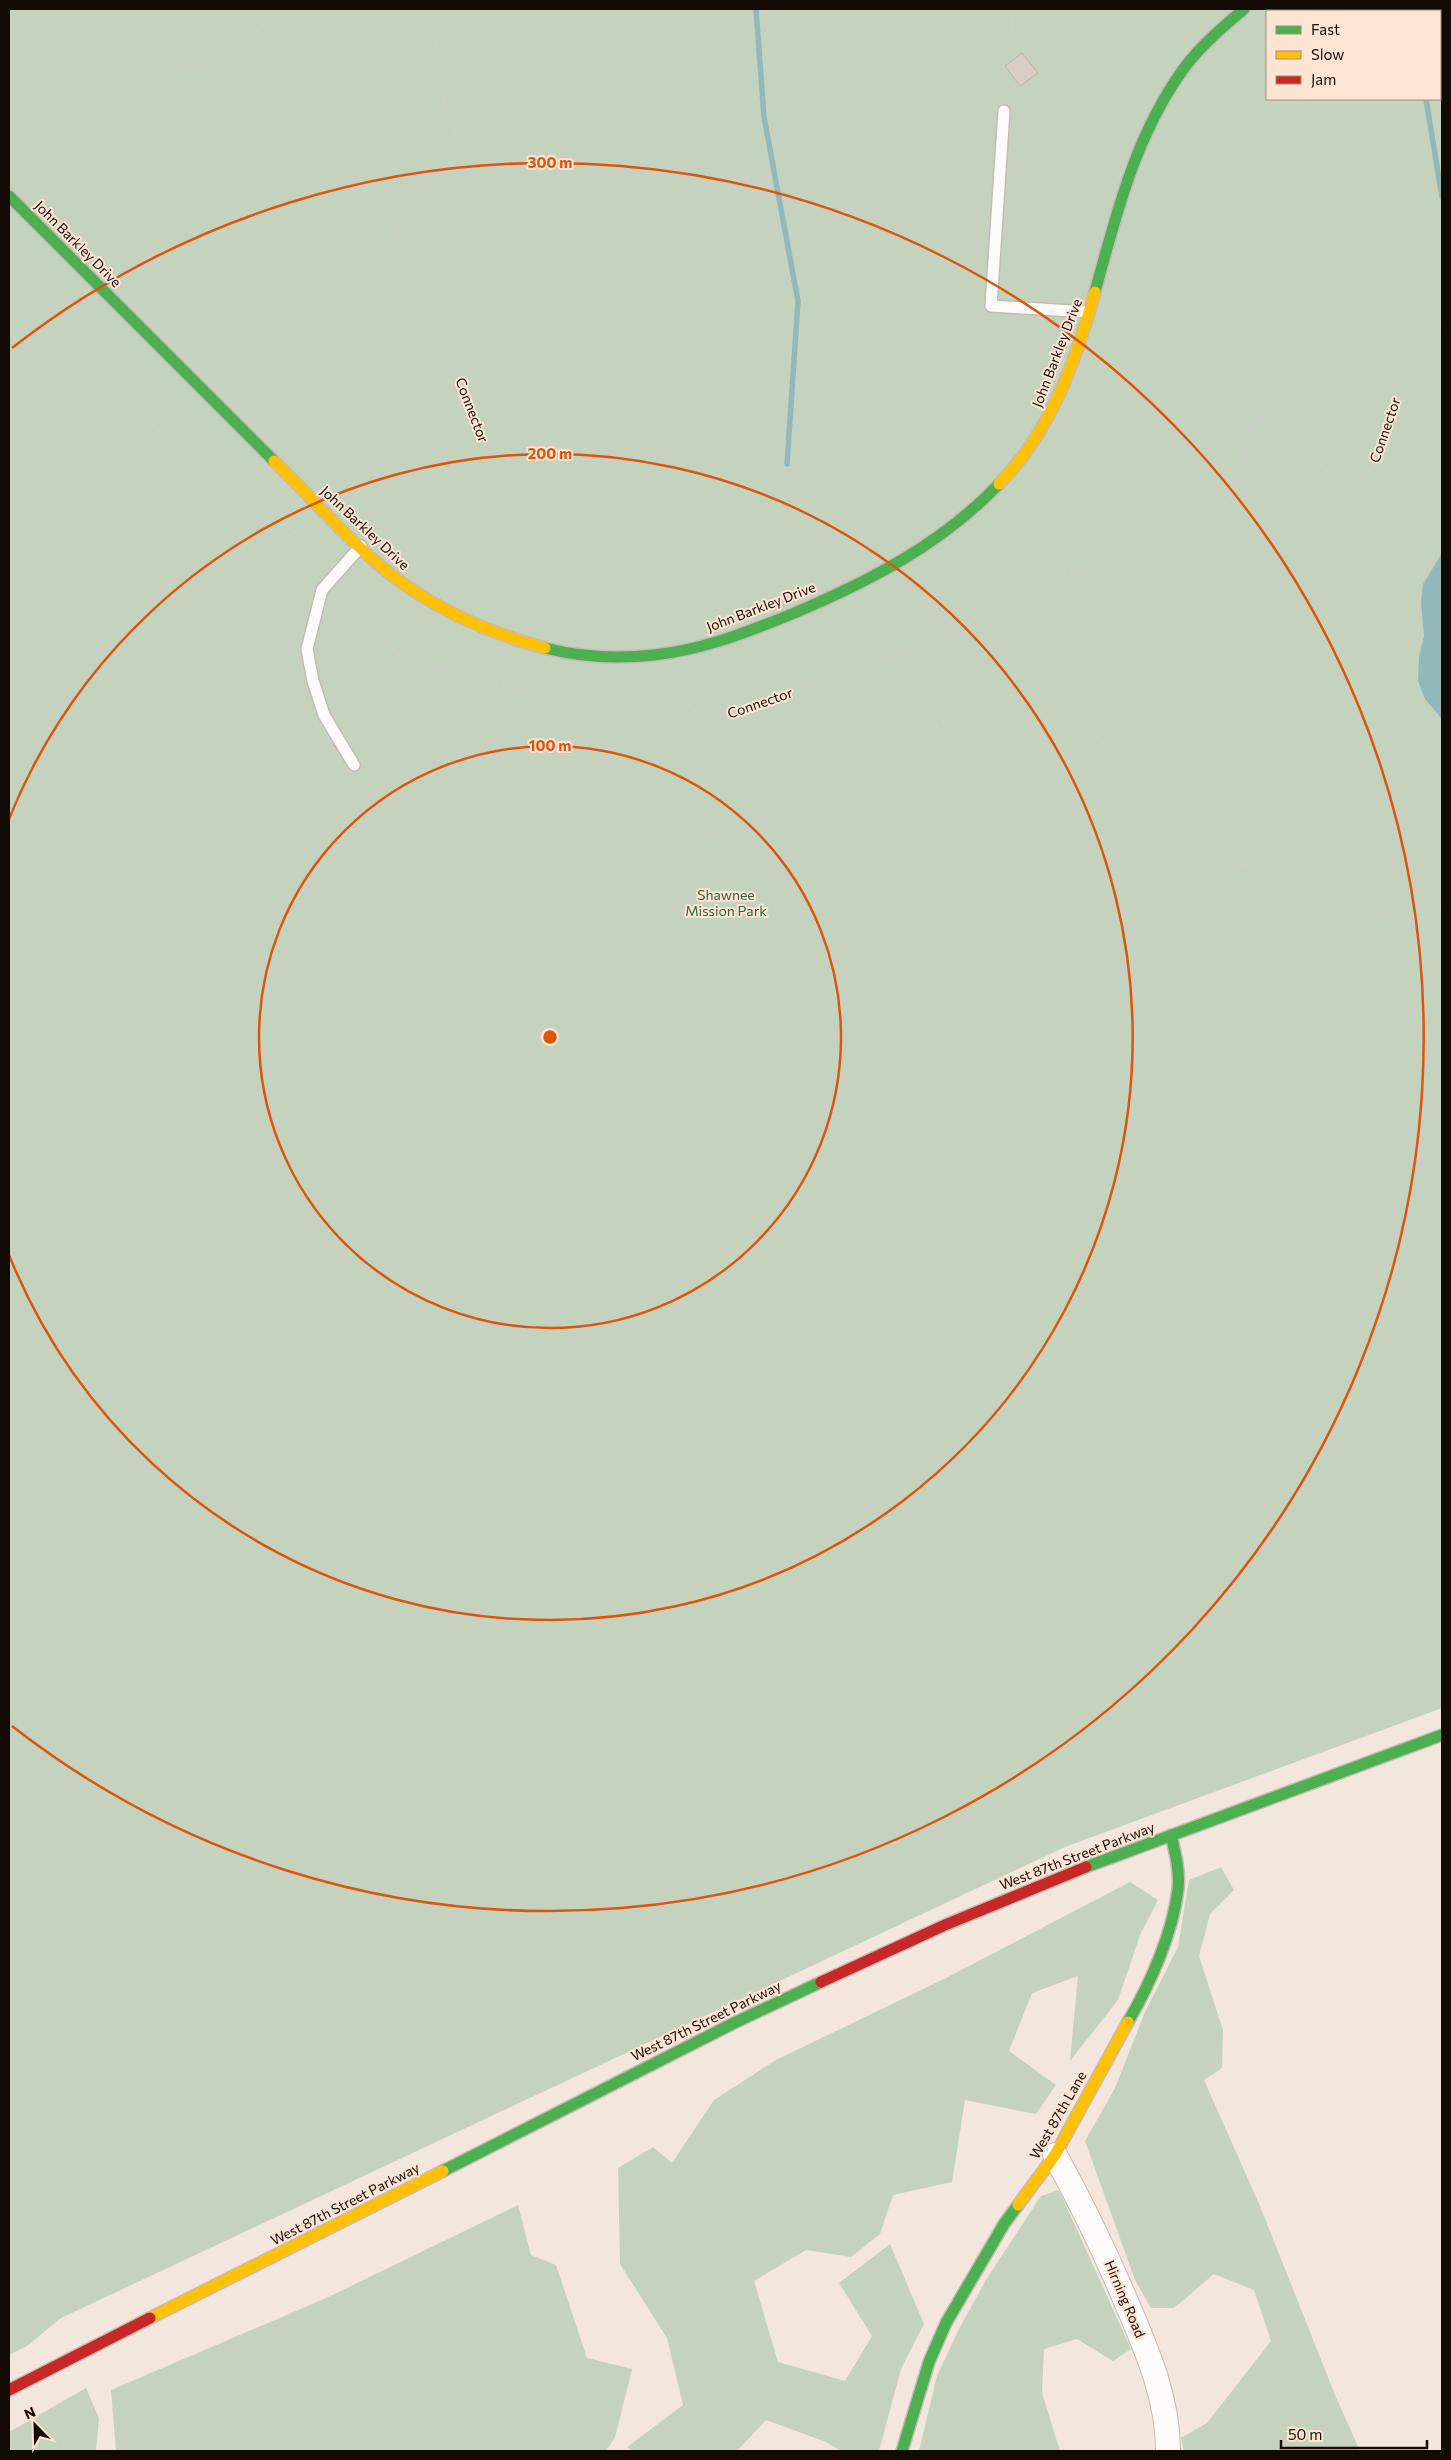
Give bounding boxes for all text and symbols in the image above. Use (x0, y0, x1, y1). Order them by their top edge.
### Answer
legend (1266, 10, 1441, 100)
text: Fast (1311, 20, 1340, 38)
text: Slow (1311, 45, 1344, 63)
text: Jam (1311, 70, 1336, 88)
text: 300 m (528, 153, 572, 171)
street label: John Barkley Drive (32, 197, 125, 290)
street label: John Barkley Drive (1028, 296, 1085, 410)
street label: Connector (452, 375, 493, 445)
street label: Connector (1365, 395, 1404, 465)
text: 200 m (528, 444, 572, 462)
street label: John Barkley Drive (317, 482, 413, 573)
street label: John Barkley Drive (704, 578, 818, 635)
street label: Connector (725, 683, 795, 722)
text: 100 m (529, 736, 571, 754)
park label: Shawnee Mission Park (685, 886, 767, 919)
centre of rings (541, 1028, 559, 1046)
street label: West 87th Street Parkway (997, 1818, 1157, 1893)
street label: West 87th Street Parkway (628, 1977, 784, 2064)
street label: West 87th Lane (1026, 2068, 1090, 2162)
street label: West 87th Street Parkway (268, 2159, 422, 2249)
street label: Hirning Road (1102, 2258, 1149, 2340)
north arrow (10, 2400, 60, 2450)
text: N (22, 2403, 38, 2422)
scale bar (1281, 2418, 1427, 2450)
text: 50 m (1288, 2425, 1322, 2443)

